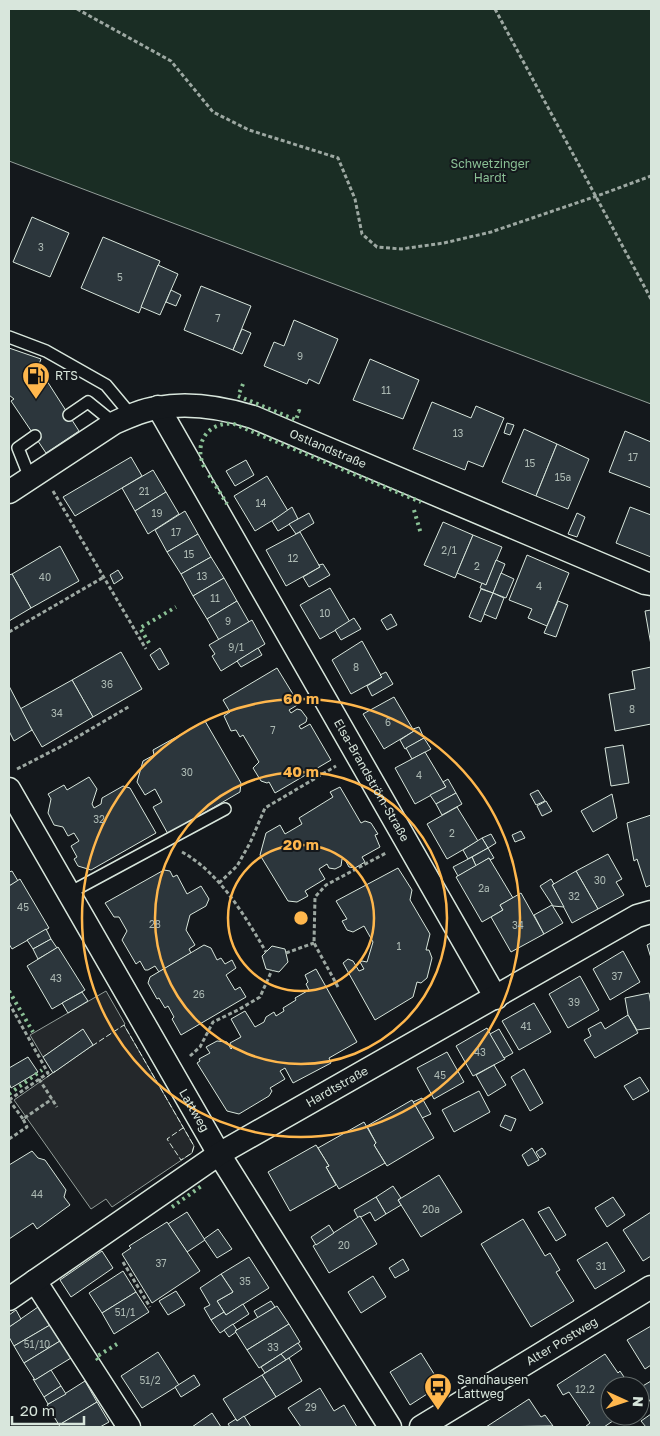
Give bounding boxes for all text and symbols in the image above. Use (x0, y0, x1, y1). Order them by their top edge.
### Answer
park label: Schwetzinger Hardt (451, 156, 530, 185)
house number: 3 (38, 241, 44, 253)
house number: 5 (117, 271, 123, 283)
house number: 7 (215, 312, 221, 324)
house number: 9 (297, 350, 303, 362)
fuel station icon: RTS (21, 361, 51, 400)
place label: RTS (55, 368, 78, 383)
house number: 11 (381, 384, 391, 396)
street label: Ostlandstraße (287, 425, 369, 471)
house number: 13 (453, 427, 463, 439)
house number: 17 (628, 451, 638, 463)
house number: 15 (525, 457, 536, 469)
house number: 15a (555, 471, 571, 483)
house number: 21 (139, 485, 149, 497)
house number: 14 (256, 497, 266, 509)
house number: 19 (152, 507, 162, 519)
house number: 17 (171, 526, 181, 538)
house number: 2/1 (441, 544, 457, 556)
house number: 15 (184, 548, 195, 560)
house number: 12 (288, 552, 299, 564)
house number: 2 (474, 560, 480, 572)
house number: 13 (197, 570, 207, 582)
house number: 40 (39, 571, 51, 583)
house number: 4 (536, 580, 542, 592)
house number: 11 (210, 592, 220, 604)
house number: 10 (319, 607, 331, 619)
house number: 9 (225, 615, 231, 627)
house number: 9/1 (228, 641, 244, 653)
house number: 8 (353, 661, 359, 673)
house number: 36 (101, 678, 113, 690)
text: 60 m (283, 689, 319, 707)
house number: 8 (629, 703, 635, 715)
house number: 34 (51, 707, 63, 719)
street label: Elsa-Brandström-Straße (331, 716, 413, 844)
house number: 6 (385, 716, 391, 728)
house number: 7 (270, 724, 276, 736)
text: 40 m (283, 762, 319, 780)
house number: 30 (181, 766, 193, 778)
house number: 4 (416, 769, 422, 781)
house number: 32 (93, 813, 105, 825)
house number: 2 (449, 827, 455, 839)
text: 20 m (283, 835, 319, 853)
house number: 30 (594, 874, 606, 886)
house number: 2a (478, 882, 490, 894)
house number: 32 (568, 890, 580, 902)
house number: 45 (17, 901, 29, 913)
centre of rings (292, 909, 310, 927)
house number: 28 (149, 918, 161, 930)
house number: 34 (512, 919, 524, 931)
house number: 1 (397, 940, 402, 952)
house number: 37 (611, 970, 623, 982)
house number: 43 (50, 972, 62, 984)
house number: 26 (193, 988, 205, 1000)
house number: 39 (568, 996, 580, 1008)
house number: 41 (521, 1020, 532, 1032)
house number: 43 (474, 1046, 486, 1058)
street label: Hardtstraße (303, 1063, 371, 1110)
house number: 45 (434, 1069, 446, 1081)
street label: Lattweg (176, 1086, 213, 1135)
house number: 44 (31, 1188, 43, 1200)
house number: 20a (422, 1203, 440, 1215)
house number: 20 (338, 1239, 350, 1251)
house number: 37 (155, 1257, 167, 1269)
house number: 31 (596, 1260, 606, 1272)
house number: 35 (239, 1275, 251, 1287)
house number: 51/1 (115, 1306, 135, 1318)
street label: Alter Postweg (523, 1313, 600, 1368)
house number: 51/10 (24, 1338, 50, 1350)
house number: 33 (267, 1341, 279, 1353)
bus stop icon: Sandhausen Lattweg (423, 1372, 453, 1411)
place label: Sandhausen Lattweg (457, 1372, 528, 1401)
house number: 51/2 (139, 1374, 161, 1386)
north arrow (600, 1376, 650, 1426)
house number: 12.2 (575, 1383, 595, 1395)
scale bar (12, 1394, 85, 1426)
text: N (630, 1396, 647, 1407)
text: 20 m (20, 1401, 55, 1419)
house number: 29 (305, 1401, 317, 1413)

